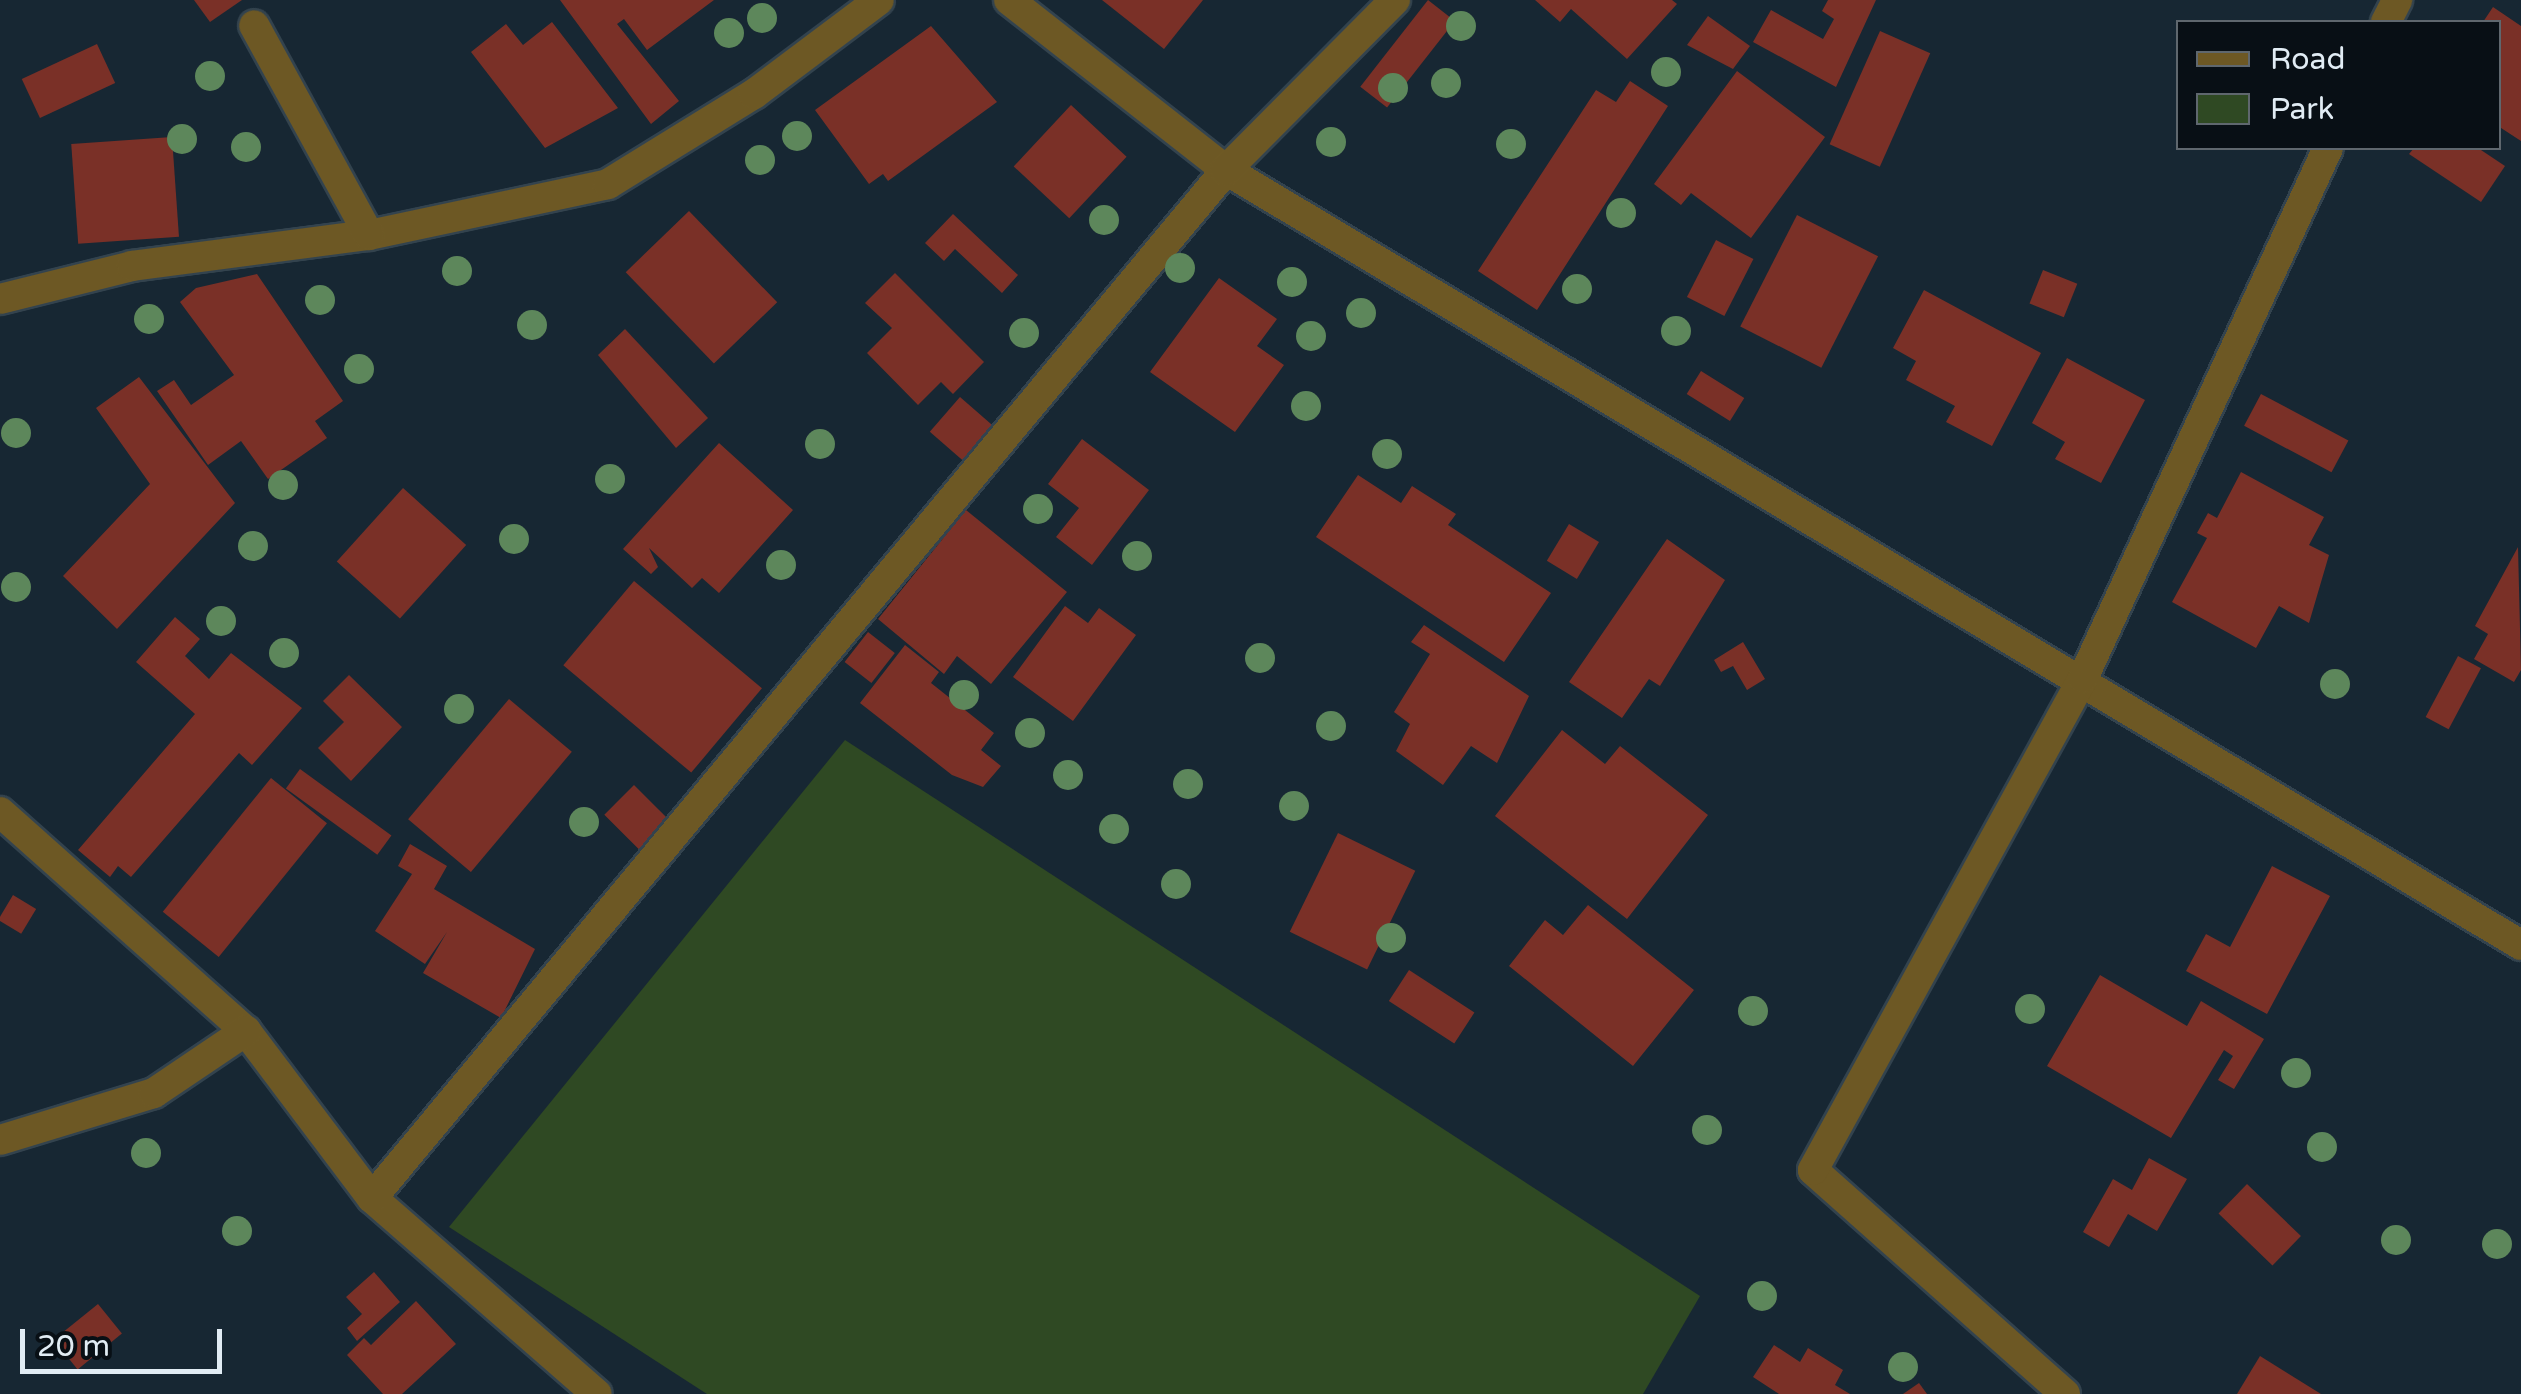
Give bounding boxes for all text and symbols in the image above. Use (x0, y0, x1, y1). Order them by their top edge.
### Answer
legend (2176, 20, 2501, 150)
text: Road (2270, 41, 2345, 78)
text: Park (2270, 91, 2334, 128)
scale bar (25, 1309, 228, 1371)
text: 20 m (37, 1328, 110, 1365)

